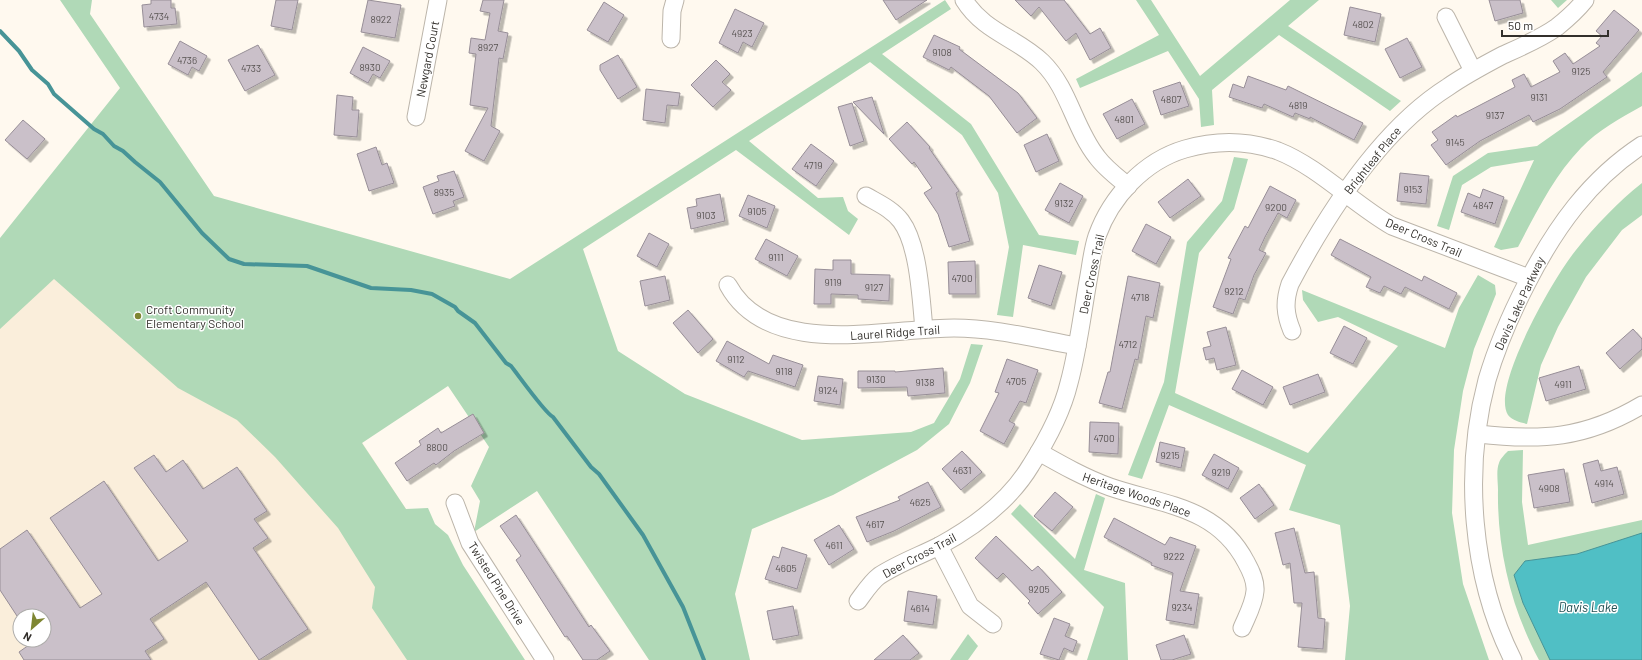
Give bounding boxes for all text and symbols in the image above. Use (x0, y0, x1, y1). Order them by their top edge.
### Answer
house number: 4734 (149, 10, 169, 22)
scale bar (1502, 12, 1608, 38)
house number: 8922 (370, 13, 392, 25)
house number: 4802 (1352, 18, 1374, 30)
text: 50 m (1508, 18, 1533, 32)
street label: Newgard Court (413, 20, 441, 98)
house number: 4923 (731, 27, 753, 39)
house number: 8927 (478, 41, 499, 53)
house number: 9108 (932, 46, 952, 58)
house number: 4736 (177, 54, 197, 66)
house number: 8930 (359, 61, 381, 73)
house number: 4733 (241, 62, 261, 74)
house number: 9125 (1571, 65, 1591, 77)
house number: 9131 (1530, 91, 1548, 103)
house number: 4807 (1160, 93, 1182, 105)
house number: 4819 (1288, 99, 1308, 111)
house number: 9137 (1486, 109, 1504, 121)
house number: 4801 (1114, 113, 1134, 125)
street label: Brightleaf Place (1341, 123, 1403, 197)
house number: 9145 (1445, 136, 1465, 148)
house number: 4719 (804, 159, 822, 171)
house number: 9153 (1404, 183, 1422, 195)
house number: 8935 (434, 186, 454, 198)
house number: 9132 (1054, 197, 1074, 209)
house number: 4847 (1473, 199, 1494, 211)
house number: 9200 (1265, 201, 1287, 213)
house number: 9105 (747, 205, 767, 217)
house number: 9103 (696, 209, 716, 221)
street label: Deer Cross Trail (1384, 215, 1464, 259)
street label: Deer Cross Trail (1076, 233, 1106, 315)
house number: 9111 (768, 251, 784, 263)
street label: Davis Lake Parkway (1491, 254, 1547, 352)
house number: 4700 (951, 272, 973, 284)
house number: 9119 (824, 276, 842, 288)
house number: 9127 (865, 281, 884, 293)
house number: 9212 (1224, 285, 1244, 297)
house number: 4718 (1131, 291, 1149, 303)
place label: Croft Community Elementary School (146, 302, 244, 330)
marker: Croft Community Elementary School (133, 311, 143, 321)
street label: Laurel Ridge Trail (850, 322, 940, 342)
house number: 4712 (1119, 338, 1137, 350)
house number: 9112 (727, 353, 745, 365)
house number: 9118 (775, 365, 793, 377)
house number: 9130 (866, 373, 886, 385)
house number: 4705 (1006, 375, 1026, 387)
house number: 9138 (916, 376, 934, 388)
house number: 4911 (1554, 378, 1572, 390)
house number: 9124 (818, 384, 838, 396)
house number: 4700 (1093, 432, 1115, 444)
house number: 8800 (426, 441, 448, 453)
house number: 9215 (1160, 449, 1180, 461)
house number: 4631 (952, 464, 972, 476)
house number: 9219 (1211, 466, 1231, 478)
street label: Heritage Woods Place (1081, 469, 1193, 519)
house number: 4914 (1594, 477, 1614, 489)
house number: 4908 (1538, 482, 1560, 494)
house number: 4625 (909, 496, 931, 508)
house number: 4617 (866, 518, 885, 530)
street label: Deer Cross Trail (880, 530, 958, 580)
street label: Twisted Pine Drive (466, 539, 528, 627)
house number: 4611 (825, 539, 843, 551)
house number: 9222 (1163, 550, 1185, 562)
house number: 4605 (775, 562, 797, 574)
house number: 9205 (1028, 583, 1050, 595)
water label: Davis Lake (1558, 599, 1618, 615)
house number: 9234 (1171, 601, 1193, 613)
house number: 4614 (910, 602, 930, 614)
north arrow (12, 608, 52, 648)
text: N (21, 630, 33, 645)

